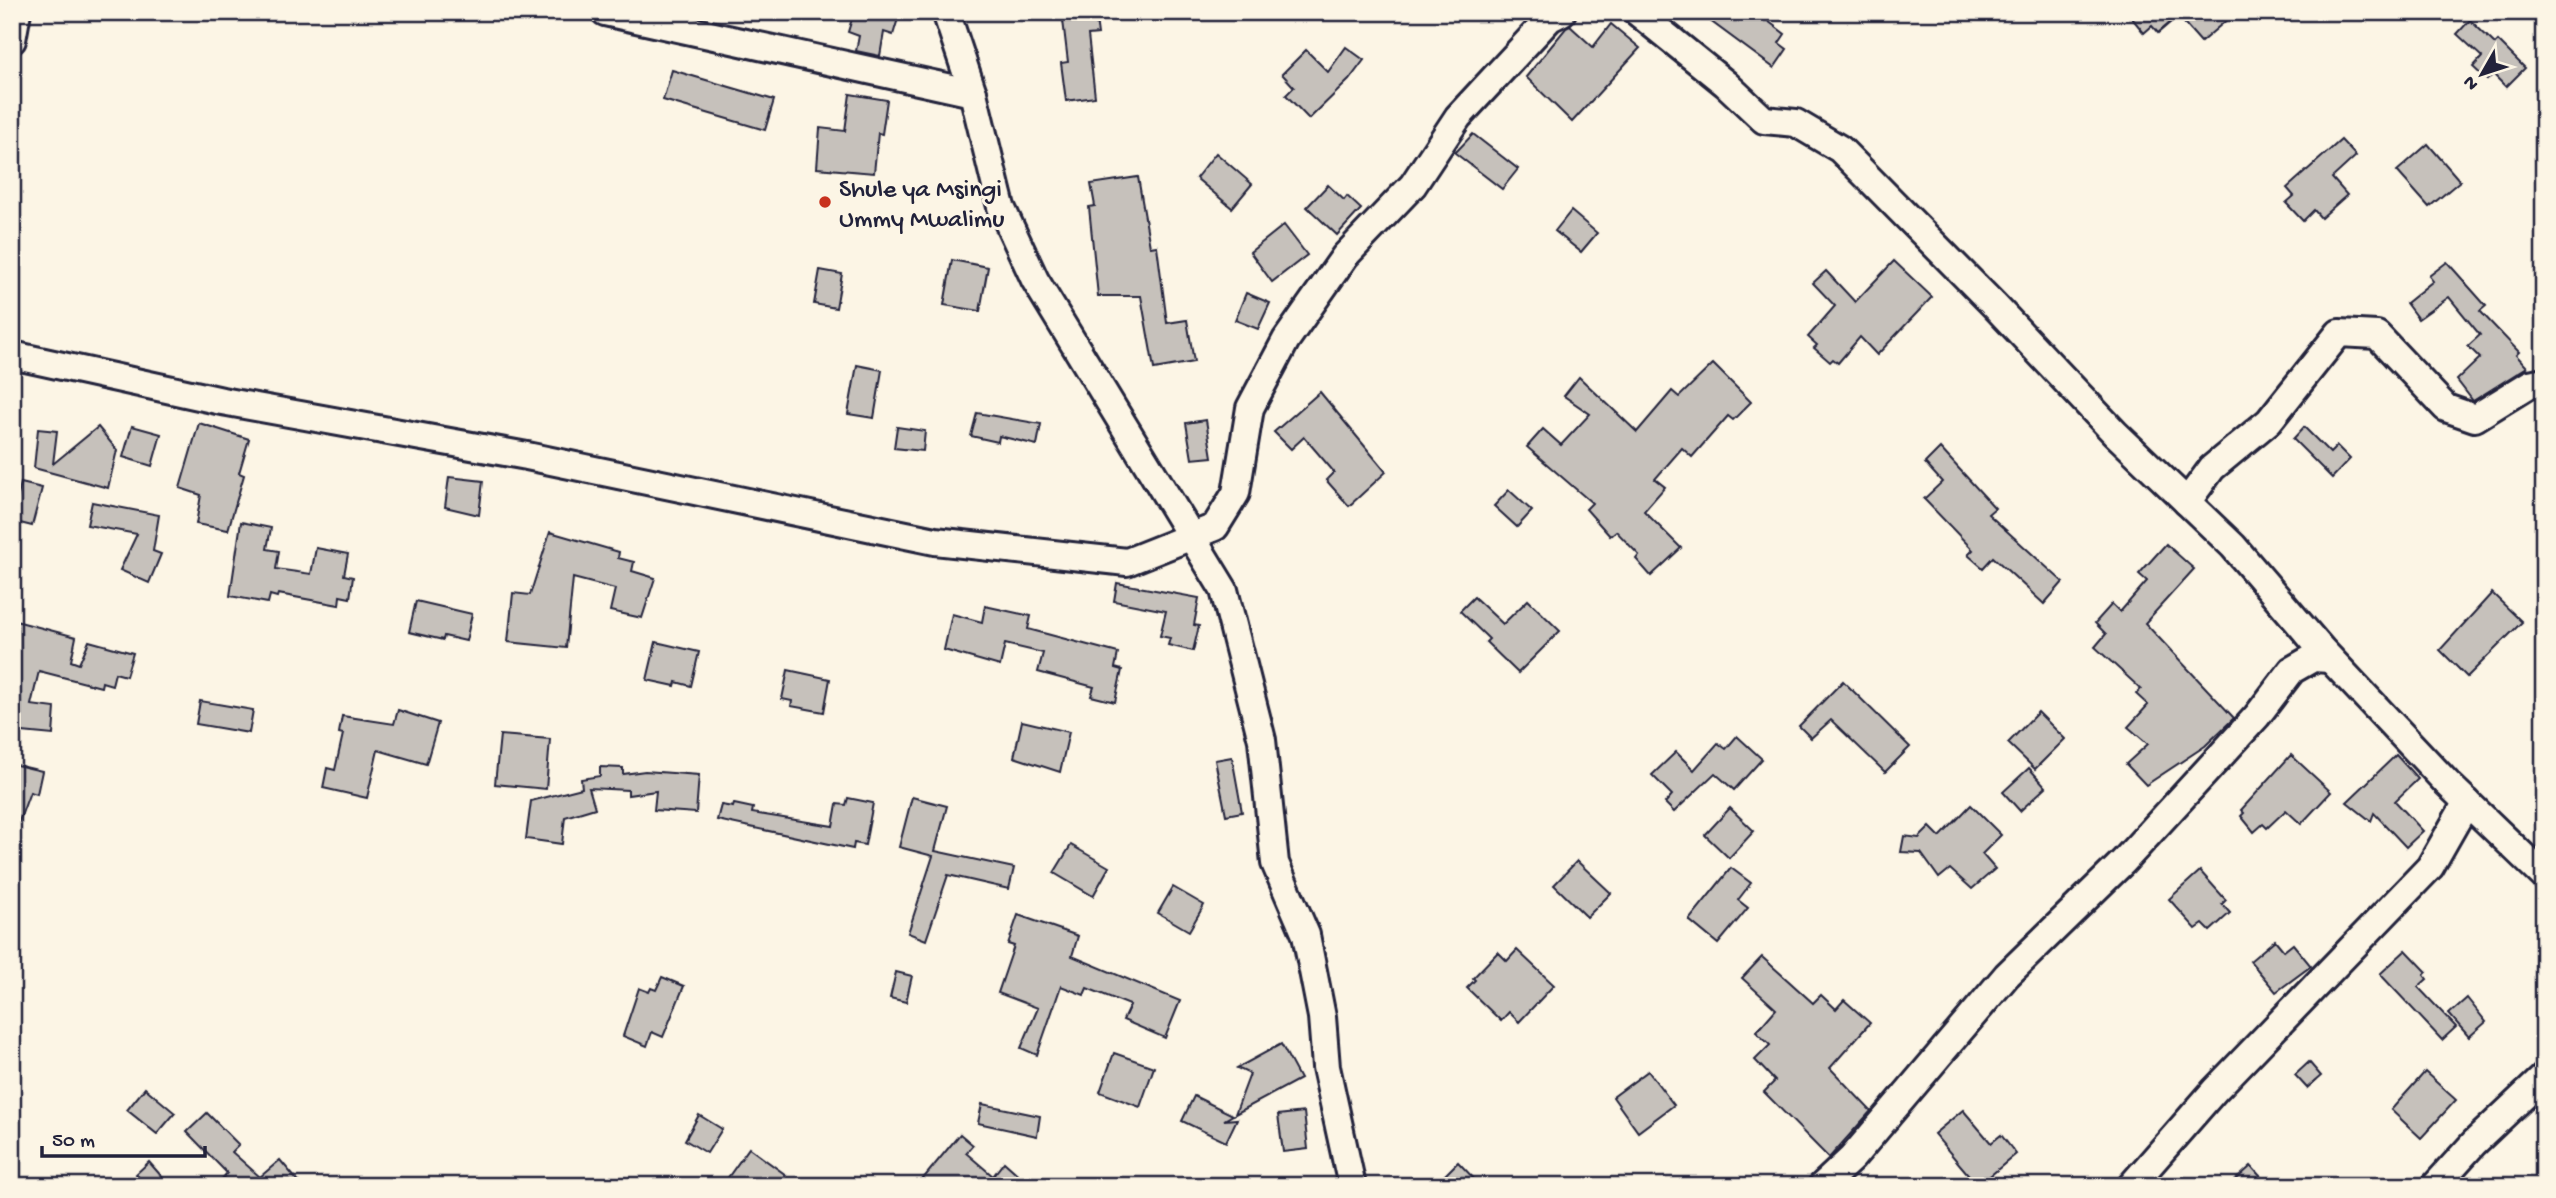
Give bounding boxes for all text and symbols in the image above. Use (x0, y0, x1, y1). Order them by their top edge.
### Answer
north arrow (2448, 38, 2518, 108)
text: N (2459, 70, 2484, 95)
place label: Shule ya Msingi Ummy Mwalimu (839, 176, 1005, 237)
marker: Shule ya Msingi Ummy Mwalimu (817, 194, 833, 210)
scale bar (42, 1114, 205, 1158)
text: 50 m (52, 1130, 95, 1155)

